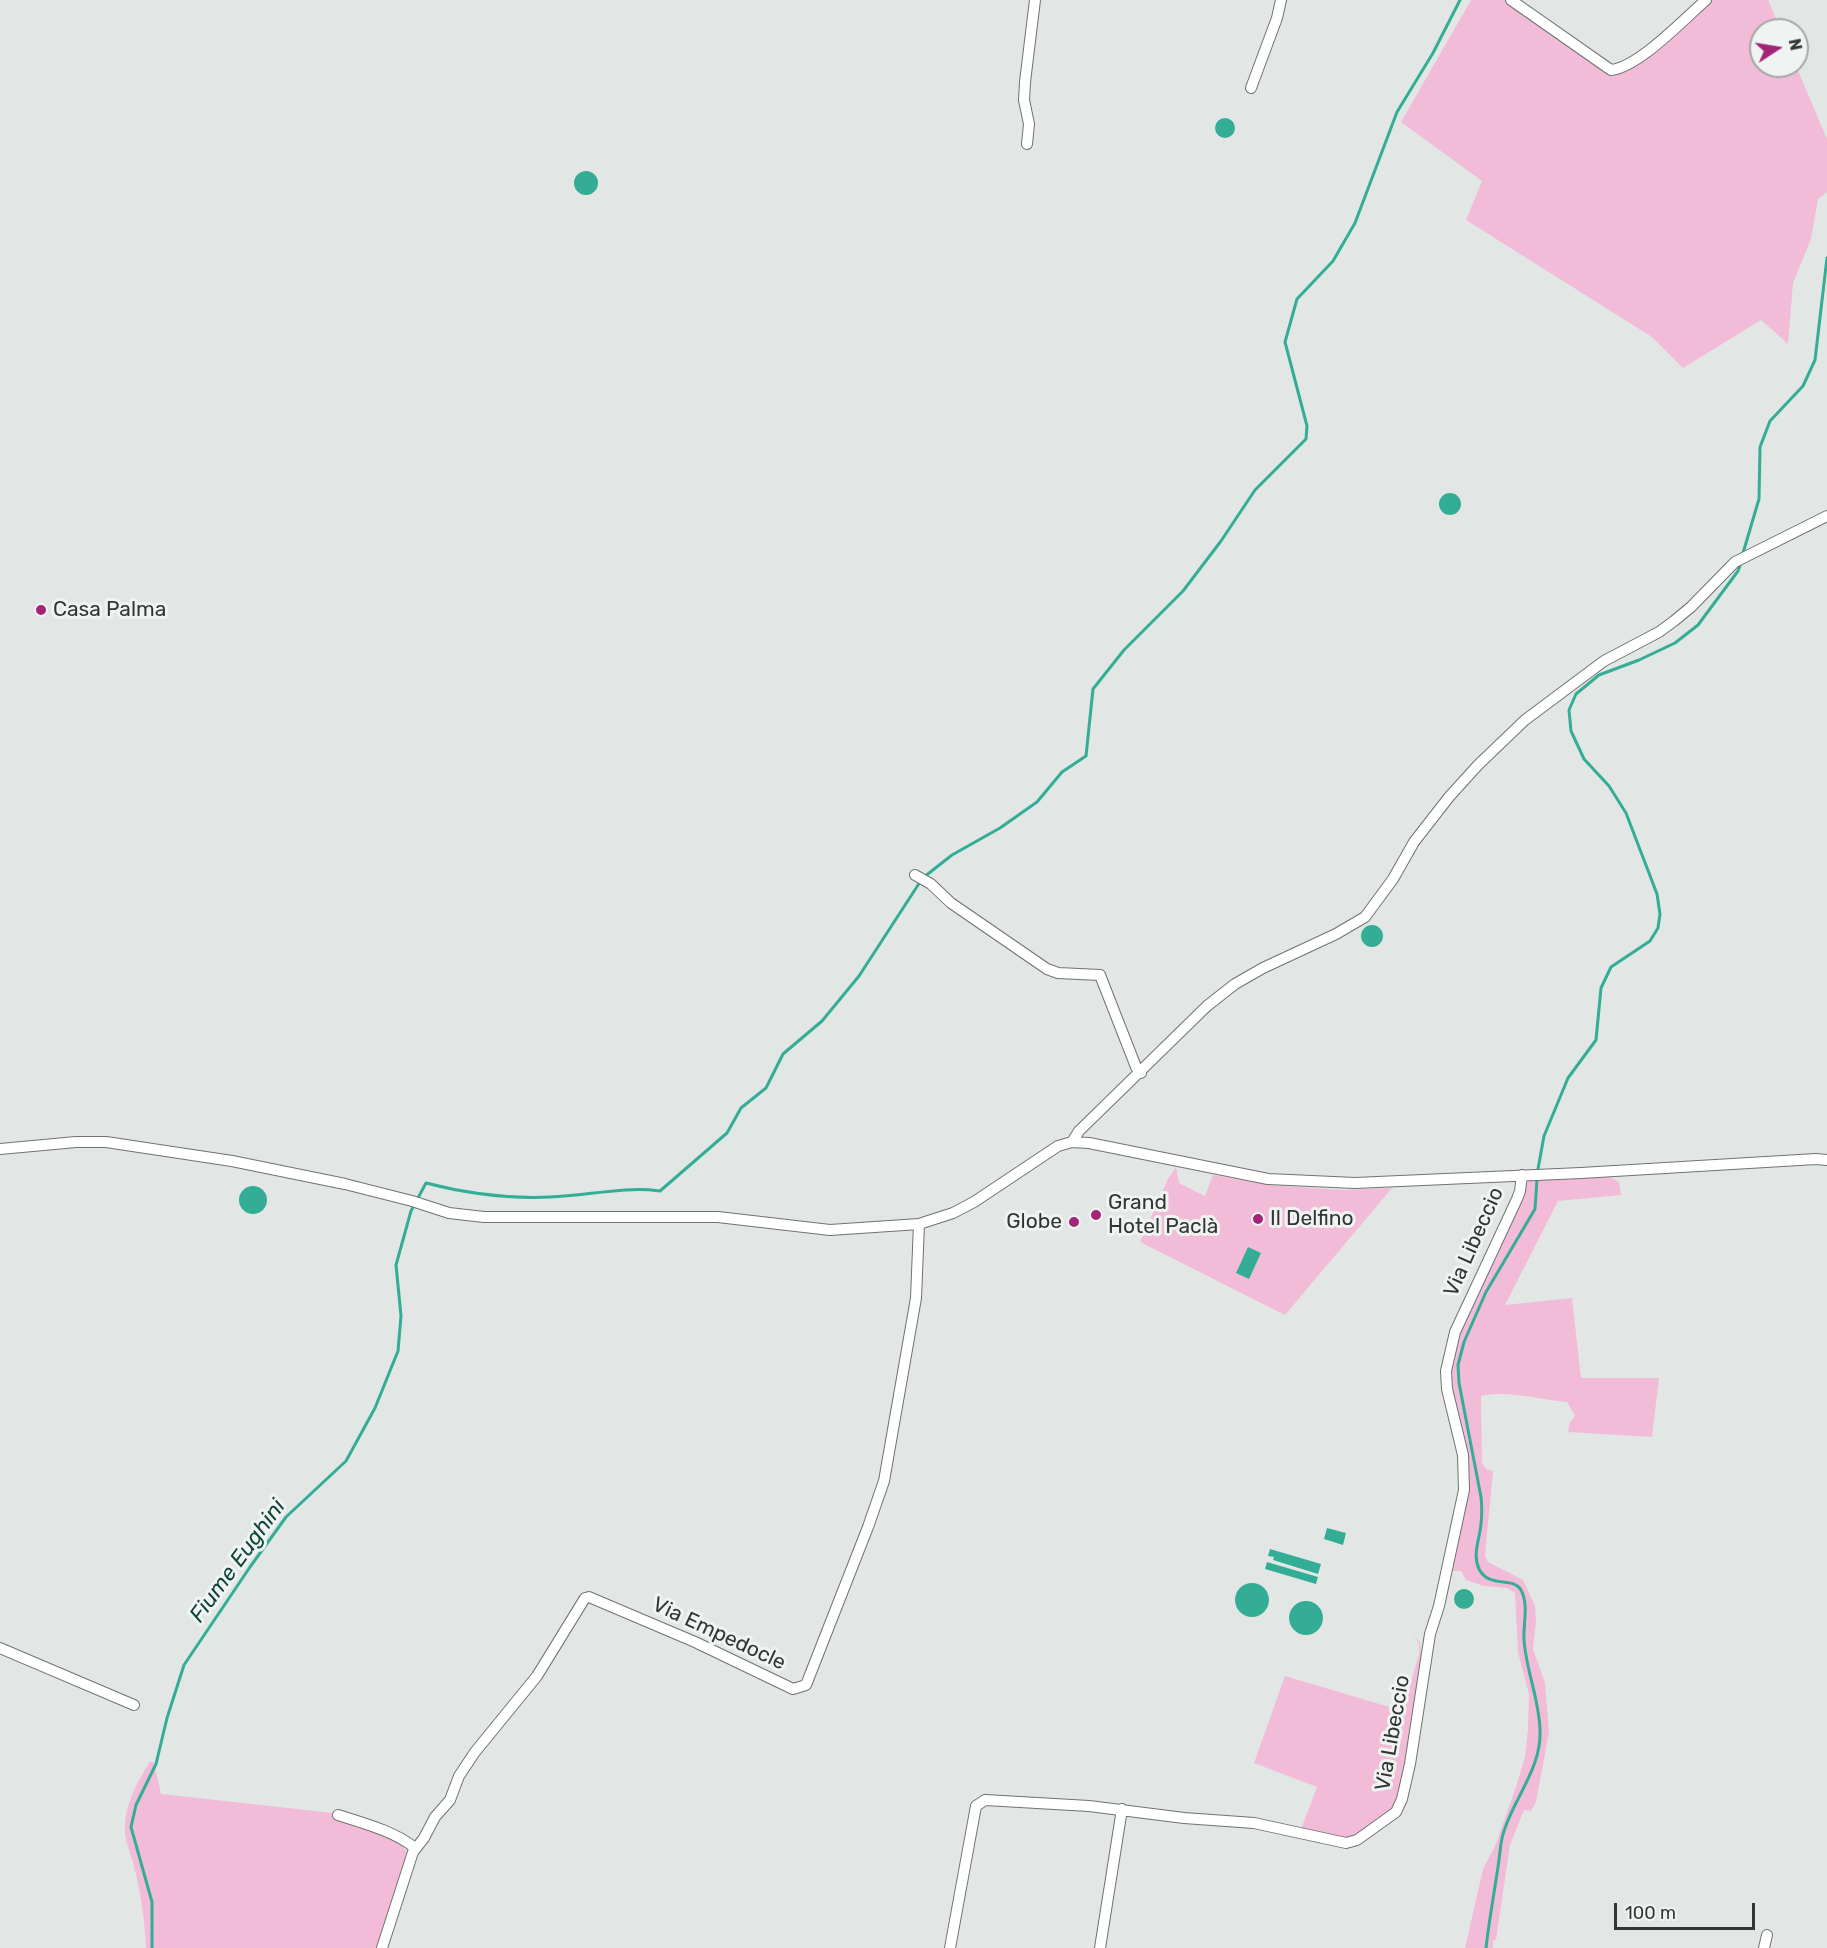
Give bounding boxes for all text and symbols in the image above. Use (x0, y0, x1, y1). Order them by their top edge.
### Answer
north arrow (1749, 18, 1809, 78)
text: N (1785, 37, 1806, 52)
place label: Casa Palma (53, 597, 166, 623)
marker: Casa Palma (34, 603, 48, 617)
street label: Via Libeccio (1439, 1183, 1509, 1301)
place label: Grand Hotel Paclà (1108, 1190, 1218, 1240)
place label: Il Delfino (1270, 1206, 1354, 1232)
marker: Grand Hotel Paclà (1089, 1208, 1103, 1222)
place label: Globe (1006, 1209, 1062, 1235)
marker: Il Delfino (1251, 1212, 1265, 1226)
marker: Globe (1067, 1215, 1081, 1229)
water label: Fiume Eughini (185, 1494, 291, 1628)
street label: Via Empedocle (648, 1592, 790, 1676)
street label: Via Libeccio (1370, 1673, 1416, 1793)
scale bar (1617, 1891, 1758, 1929)
text: 100 m (1625, 1902, 1676, 1924)

